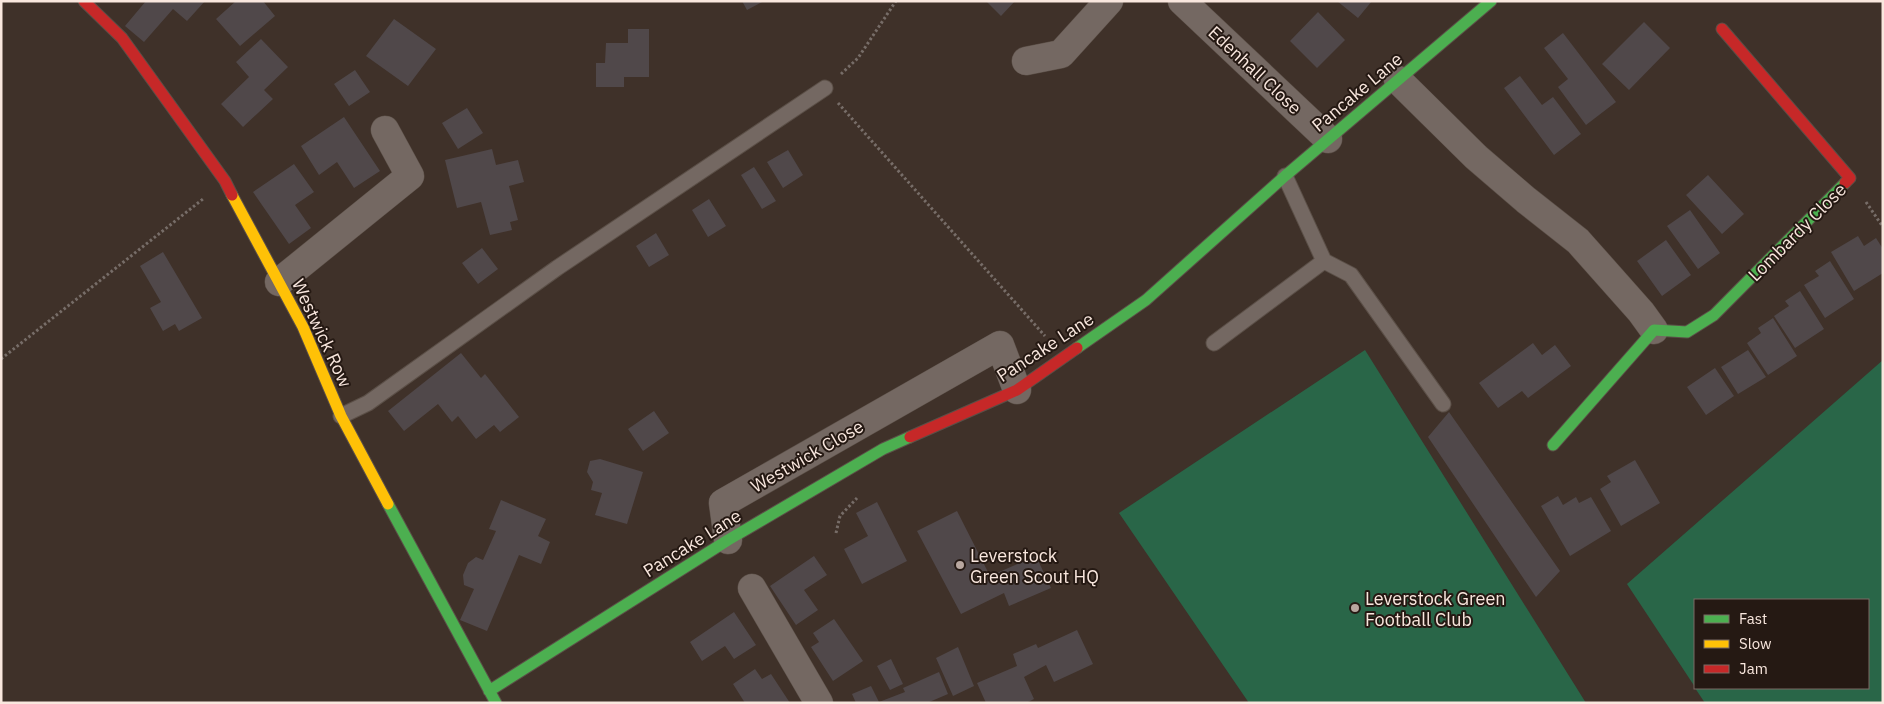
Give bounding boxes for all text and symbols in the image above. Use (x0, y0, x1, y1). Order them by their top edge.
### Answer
street label: Edenhall Close (1203, 21, 1307, 119)
street label: Pancake Lane (1307, 47, 1407, 137)
street label: Lombardy Close (1743, 178, 1851, 286)
street label: Westwick Row (287, 275, 357, 391)
street label: Pancake Lane (992, 307, 1098, 387)
street label: Westwick Close (746, 414, 868, 498)
street label: Pancake Lane (639, 504, 745, 582)
place label: Leverstock Green Scout HQ (970, 544, 1099, 588)
marker: Leverstock Green Scout HQ (954, 559, 966, 571)
place label: Leverstock Green Football Club (1365, 587, 1506, 631)
legend (1694, 599, 1869, 689)
marker: Leverstock Green Football Club (1349, 602, 1361, 614)
text: Fast (1739, 609, 1767, 628)
text: Slow (1739, 634, 1772, 653)
text: Jam (1739, 659, 1768, 678)

